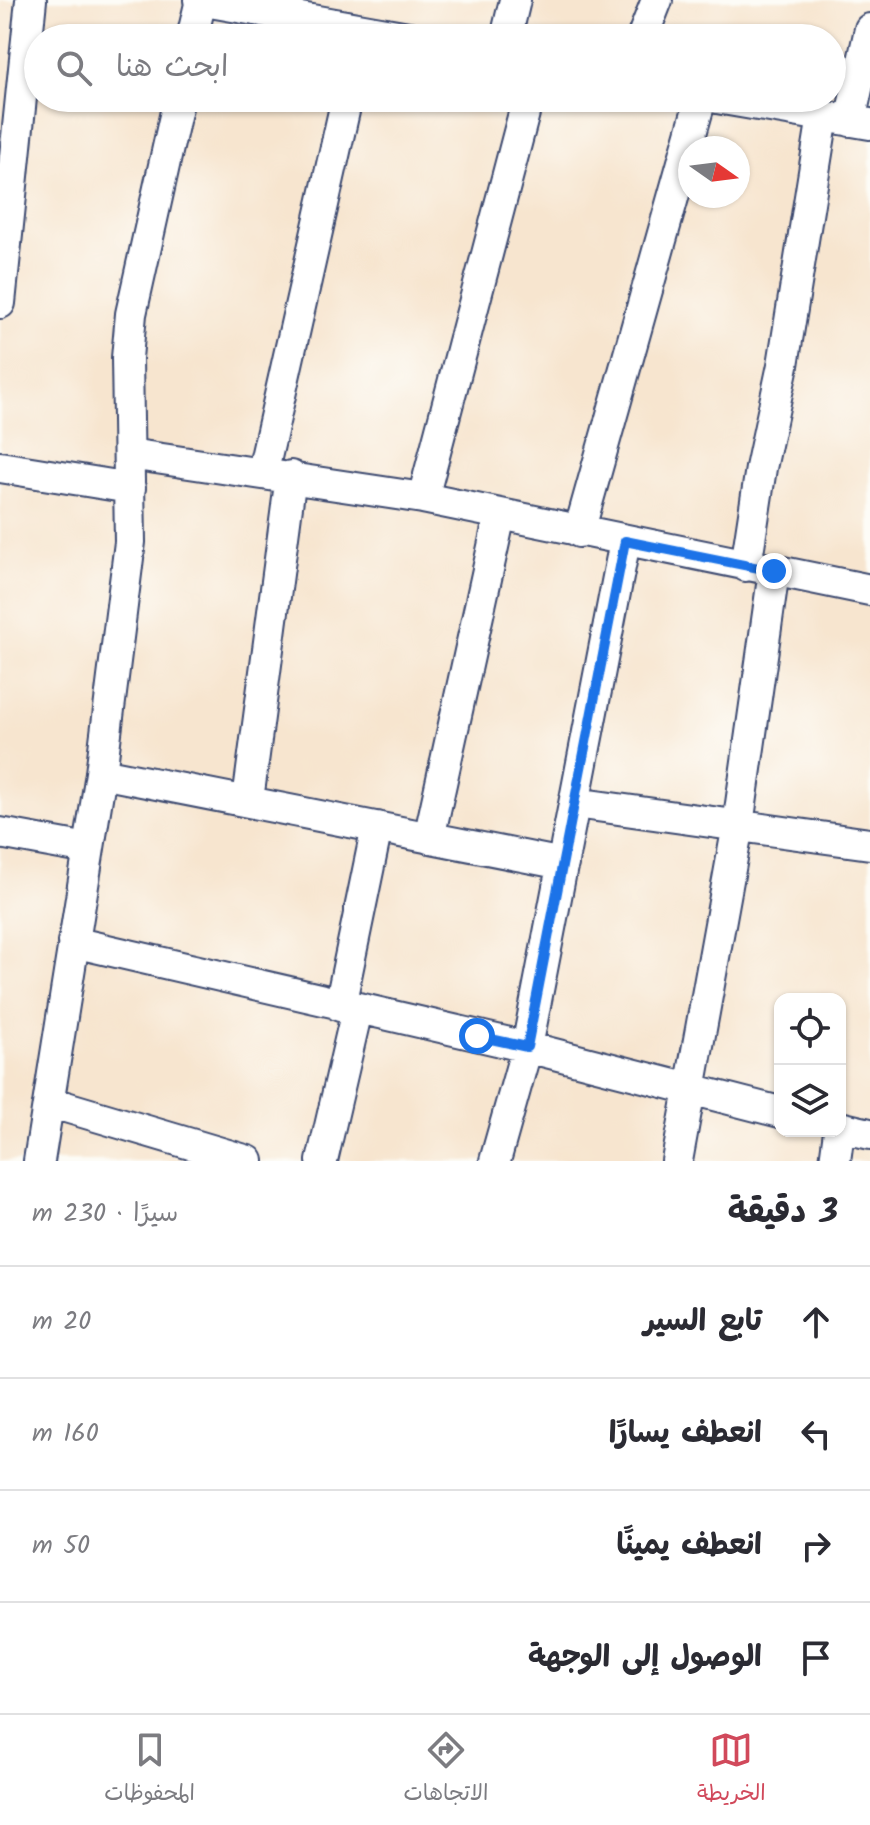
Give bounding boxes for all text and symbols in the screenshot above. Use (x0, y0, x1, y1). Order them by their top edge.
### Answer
search box (24, 24, 846, 112)
text: ابحث هنا (116, 44, 228, 92)
icon: search (52, 46, 96, 90)
north arrow (678, 136, 750, 208)
route end (756, 553, 792, 589)
map controls (774, 993, 846, 1137)
button: locate (774, 993, 846, 1065)
route start (459, 1018, 495, 1054)
button: layers (774, 1065, 846, 1137)
text: 3 دقيقة (728, 1186, 838, 1240)
text: سيرًا · 230 m (32, 1193, 178, 1235)
text: تابع السير (644, 1298, 762, 1346)
icon: ahead (794, 1300, 838, 1344)
text: 20 m (32, 1301, 91, 1343)
text: انعطف يسارًا (609, 1410, 762, 1458)
icon: left (794, 1412, 838, 1456)
text: 160 m (32, 1413, 99, 1455)
text: انعطف يمينًا (616, 1522, 762, 1570)
icon: right (794, 1524, 838, 1568)
text: 50 m (32, 1525, 90, 1567)
text: الوصول إلى الوجهة (528, 1634, 762, 1682)
icon: arrive (794, 1636, 838, 1680)
tab: المحفوظات (104, 1728, 195, 1812)
tab: الاتجاهات (404, 1728, 488, 1812)
tab: الخريطة (697, 1728, 766, 1812)

